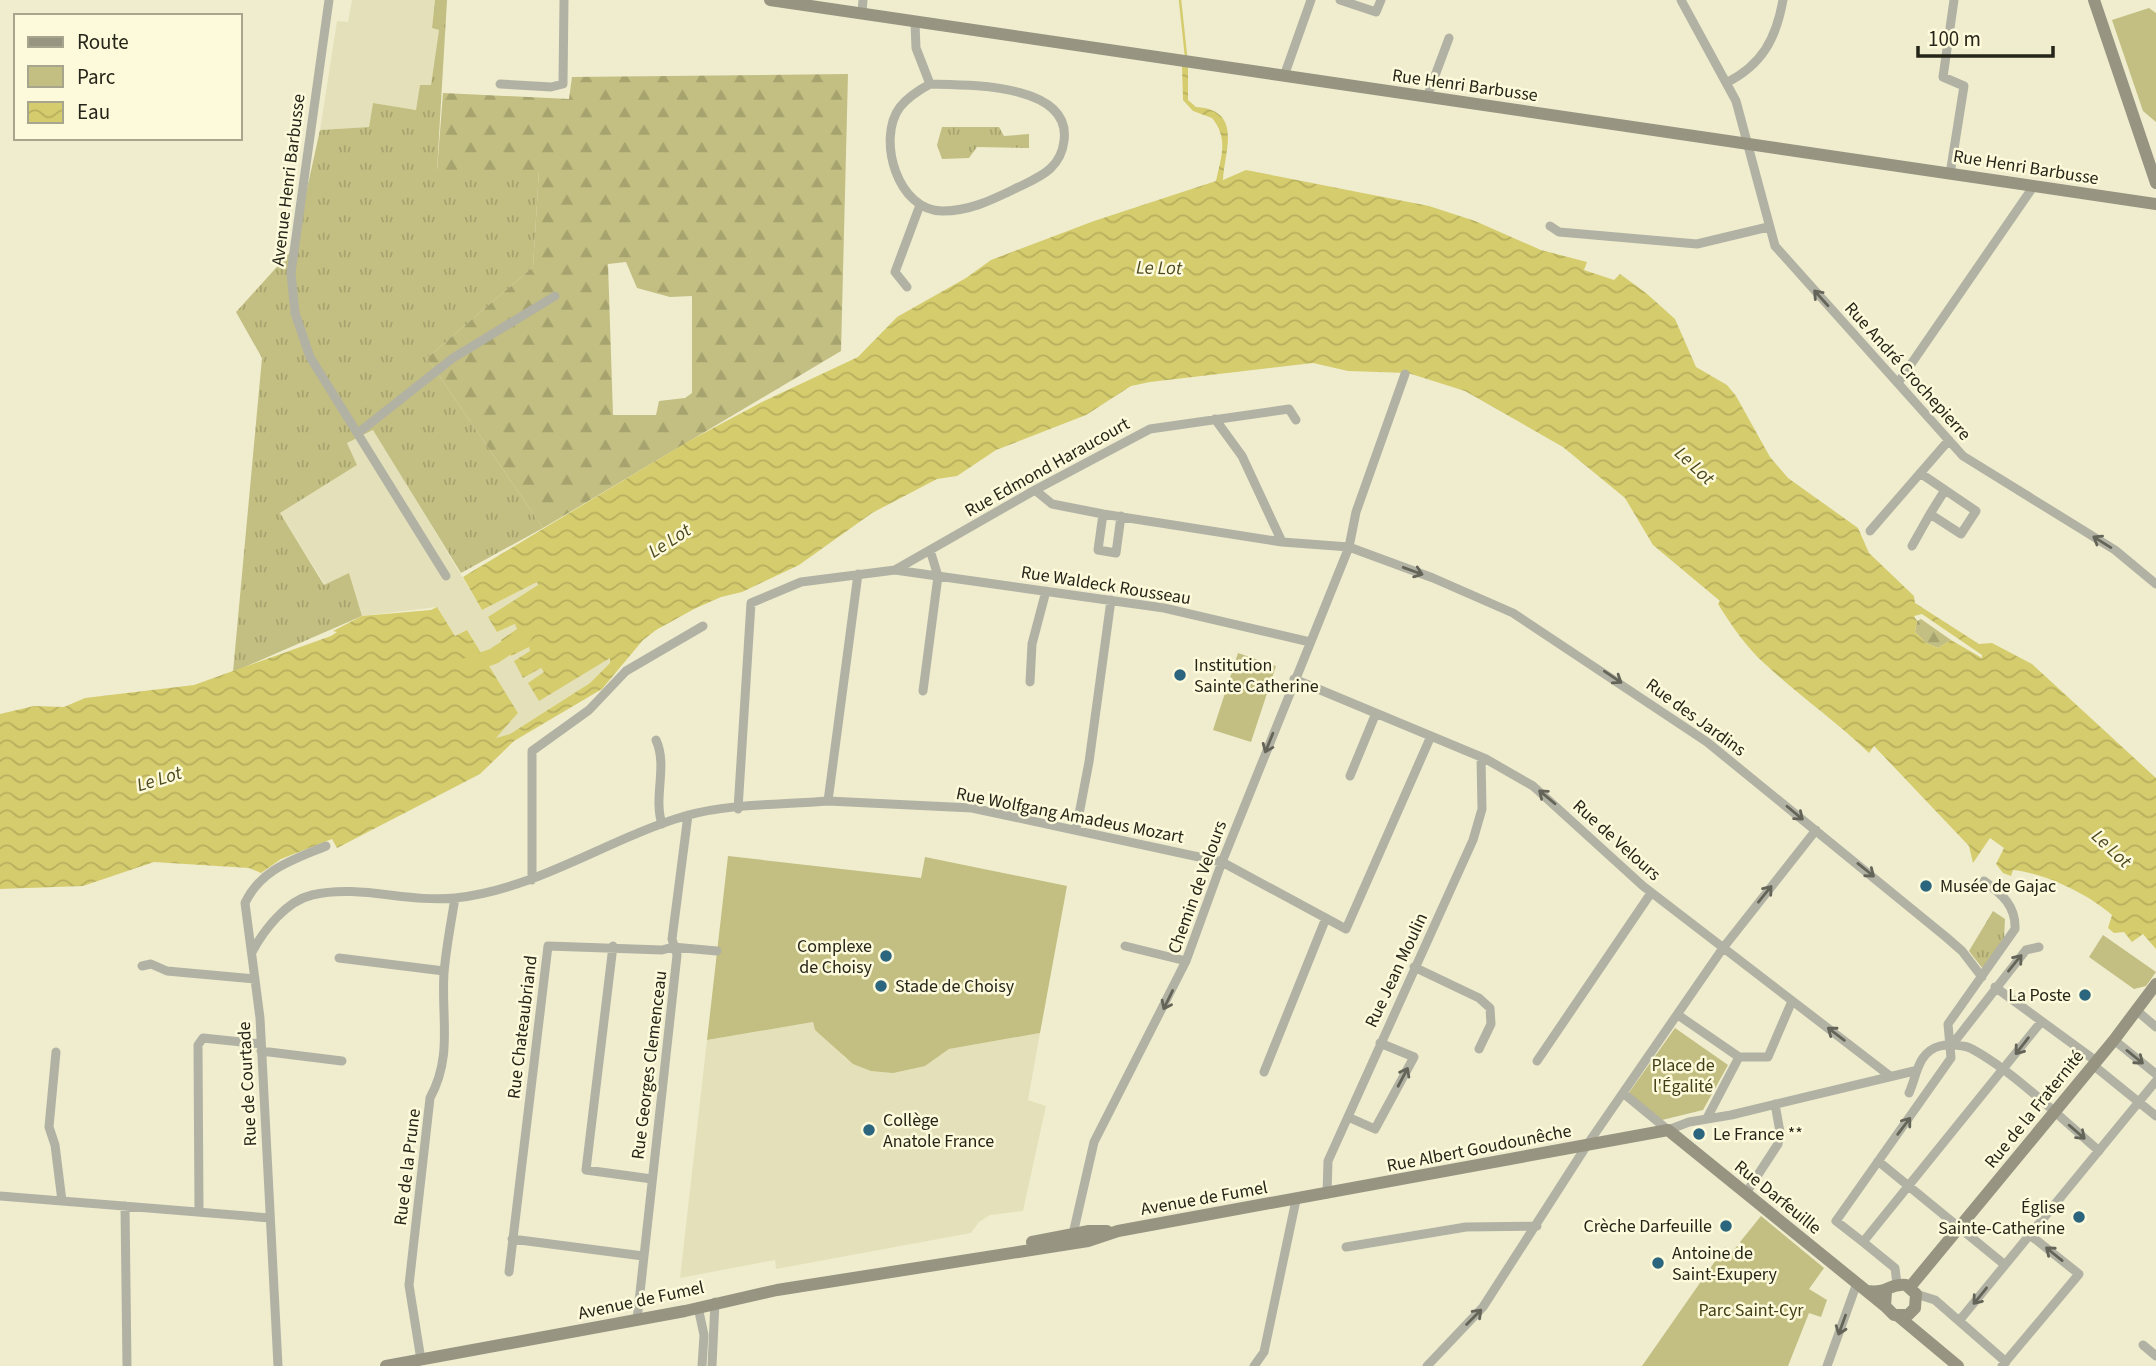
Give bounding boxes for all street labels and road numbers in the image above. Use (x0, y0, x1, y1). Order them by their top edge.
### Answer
street label: Rue Henri Barbusse (1390, 63, 1540, 108)
street label: Avenue Henri Barbusse (266, 92, 311, 268)
street label: Rue Henri Barbusse (1951, 144, 2101, 191)
street label: Rue André Crochepierre (1839, 297, 1977, 446)
street label: Rue Edmond Haraucourt (960, 412, 1134, 523)
street label: Rue Waldeck Rousseau (1019, 560, 1193, 611)
street label: Rue des Jardins (1641, 673, 1751, 762)
street label: Rue Wolfgang Amadeus Mozart (954, 781, 1186, 850)
street label: Rue de Velours (1567, 794, 1666, 887)
street label: Chemin de Velours (1162, 817, 1233, 957)
street label: Rue Jean Moulin (1359, 909, 1434, 1032)
street label: Rue Chateaubriand (501, 954, 544, 1100)
street label: Rue Georges Clemenceau (626, 969, 673, 1161)
street label: Rue de Courtade (232, 1021, 263, 1147)
street label: Rue de la Fraternité (1979, 1045, 2090, 1174)
street label: Rue de la Prune (388, 1107, 427, 1227)
street label: Rue Albert Goudounêche (1385, 1118, 1574, 1179)
street label: Rue Darfeuille (1729, 1155, 1827, 1240)
street label: Avenue de Fumel (1139, 1175, 1270, 1222)
street label: Avenue de Fumel (576, 1275, 707, 1326)

